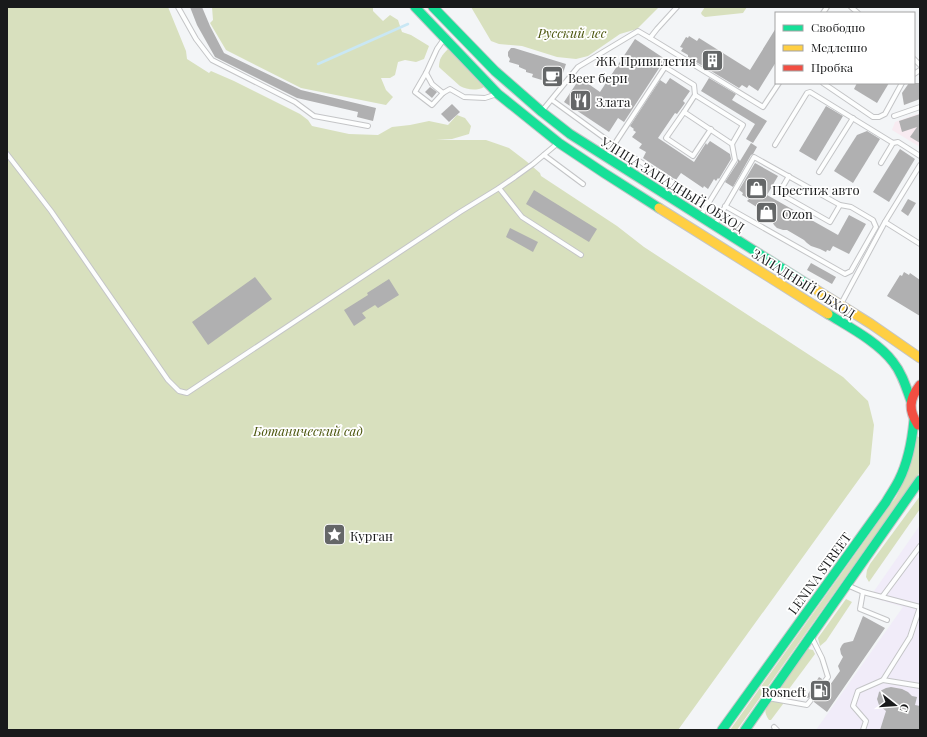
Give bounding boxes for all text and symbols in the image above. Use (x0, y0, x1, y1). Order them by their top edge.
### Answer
legend (775, 12, 915, 84)
text: Свободно (811, 19, 866, 35)
park label: Русский лес (537, 24, 607, 41)
text: Медленно (811, 39, 868, 55)
building icon: ЖК Привилегия (699, 47, 725, 73)
place label: ЖК Привилегия (595, 52, 696, 69)
text: Пробка (811, 59, 853, 75)
cafe icon: Beer бери (540, 64, 566, 90)
place label: Beer бери (568, 69, 628, 86)
restaurant icon: Злата (567, 88, 593, 114)
place label: Злата (596, 93, 631, 110)
street label: УЛИЦА ЗАПАДНЫЙ ОБХОД (597, 132, 748, 235)
shop icon: Престиж авто (744, 176, 770, 202)
place label: Престиж авто (772, 181, 860, 198)
shop icon: Ozon (754, 200, 780, 226)
place label: Ozon (782, 205, 813, 222)
street label: ЗАПАДНЫЙ ОБХОД (749, 244, 859, 322)
park label: Ботанический сад (252, 422, 363, 439)
place icon: Курган (321, 522, 347, 548)
place label: Курган (350, 527, 393, 544)
street label: LENINA STREET (784, 529, 854, 617)
fuel station icon: Rosneft (808, 678, 834, 704)
place label: Rosneft (761, 683, 806, 700)
north arrow (875, 685, 915, 725)
text: С (897, 702, 913, 714)

